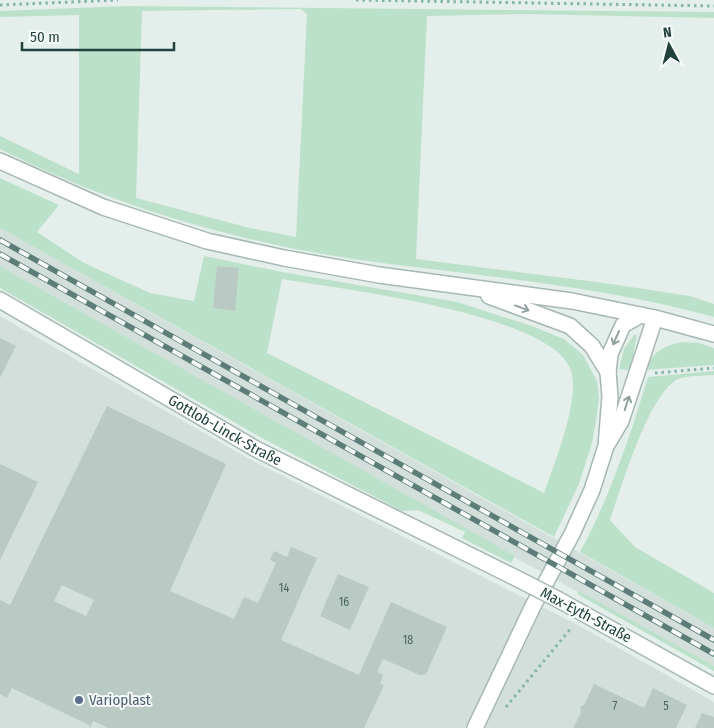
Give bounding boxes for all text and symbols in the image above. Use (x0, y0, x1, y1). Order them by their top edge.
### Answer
scale bar (22, 20, 175, 52)
north arrow (644, 20, 694, 70)
text: N (662, 24, 673, 42)
text: 50 m (30, 28, 60, 46)
one-way arrow (514, 304, 529, 313)
one-way arrow (611, 330, 621, 345)
street label: Gottlob-Linck-Straße (165, 391, 285, 469)
one-way arrow (623, 395, 633, 411)
house number: 14 (279, 581, 289, 595)
street label: Max-Eyth-Straße (537, 583, 635, 647)
house number: 16 (339, 595, 349, 609)
house number: 18 (403, 633, 413, 647)
place label: Varioplast (89, 691, 151, 709)
marker: Varioplast (73, 694, 85, 706)
house number: 7 (613, 699, 618, 713)
house number: 5 (663, 699, 669, 713)

